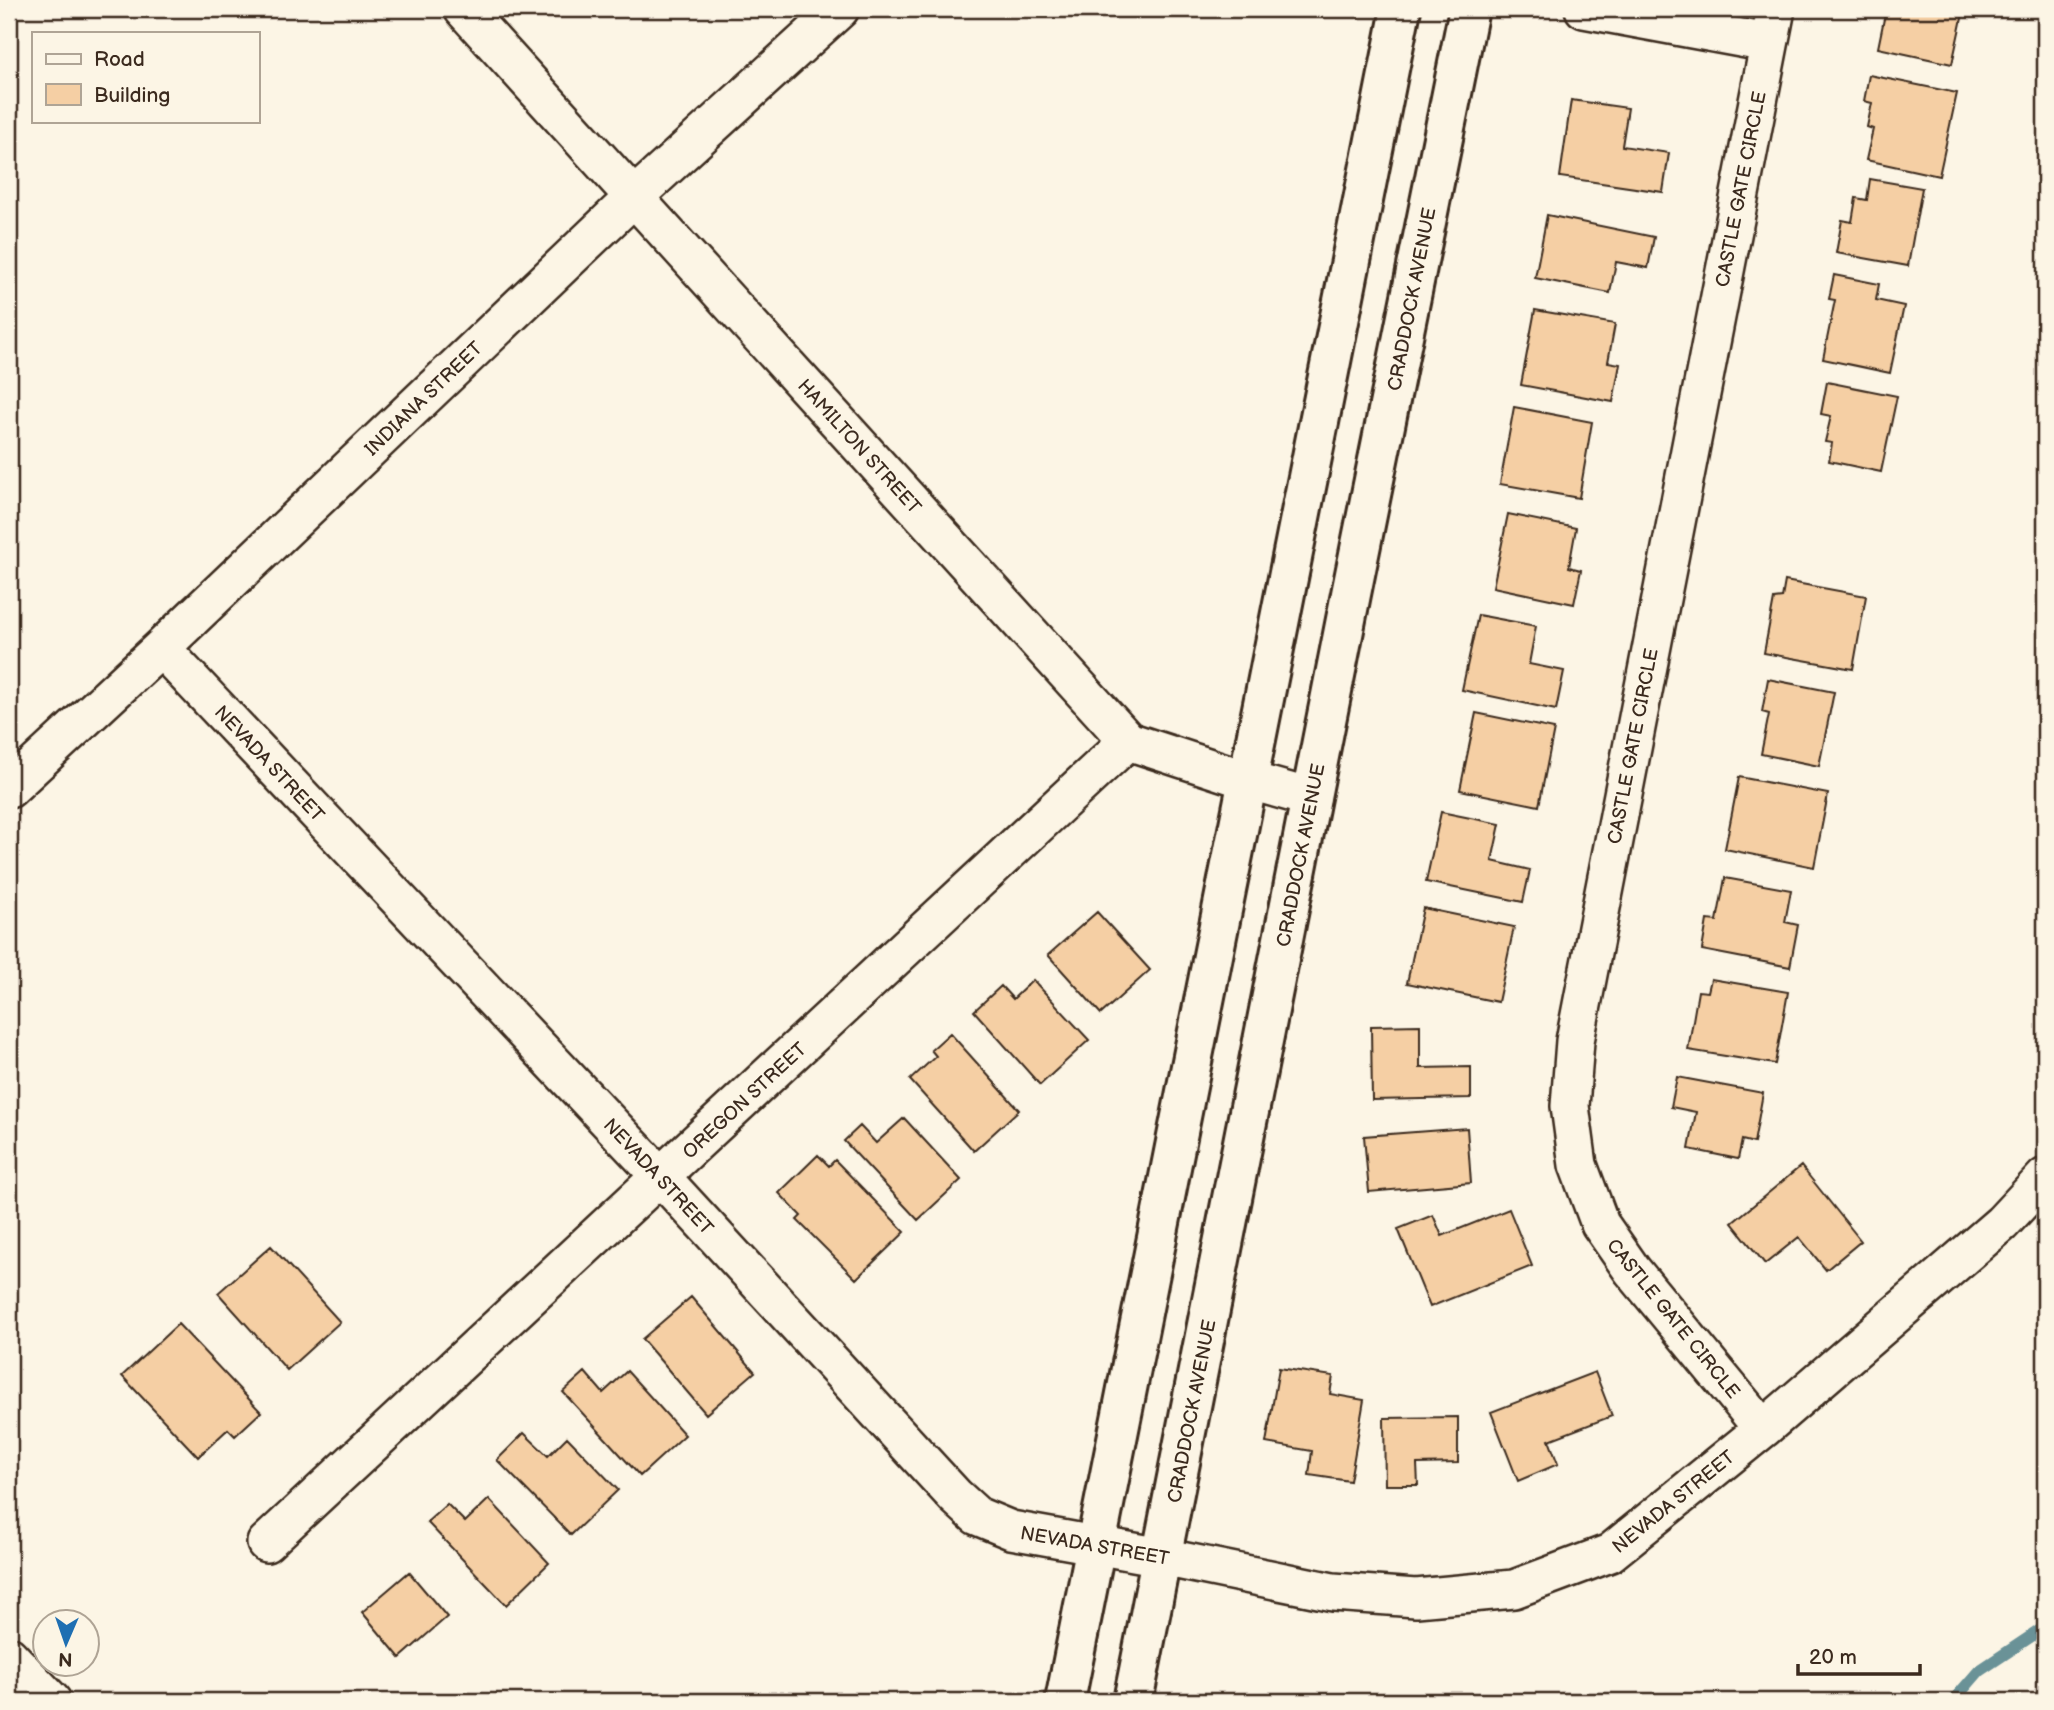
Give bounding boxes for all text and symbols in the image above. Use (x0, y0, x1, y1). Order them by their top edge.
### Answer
legend (32, 32, 259, 122)
text: Road (94, 47, 145, 72)
text: Building (94, 83, 170, 108)
street label: CASTLE GATE CIRCLE (1711, 90, 1772, 289)
street label: CRADDOCK AVENUE (1383, 206, 1442, 393)
street label: INDIANA STREET (360, 337, 488, 461)
street label: HAMILTON STREET (792, 375, 926, 520)
street label: CASTLE GATE CIRCLE (1603, 647, 1664, 846)
street label: NEVADA STREET (209, 701, 329, 827)
street label: CRADDOCK AVENUE (1272, 762, 1331, 949)
street label: OREGON STREET (678, 1038, 812, 1164)
street label: NEVADA STREET (598, 1114, 718, 1240)
street label: CASTLE GATE CIRCLE (1601, 1234, 1744, 1403)
street label: CRADDOCK AVENUE (1163, 1318, 1222, 1505)
street label: NEVADA STREET (1608, 1445, 1740, 1559)
street label: NEVADA STREET (1018, 1522, 1172, 1571)
north arrow (32, 1608, 102, 1678)
scale bar (1798, 1633, 1921, 1677)
text: 20 m (1809, 1645, 1857, 1670)
text: N (58, 1647, 73, 1670)

